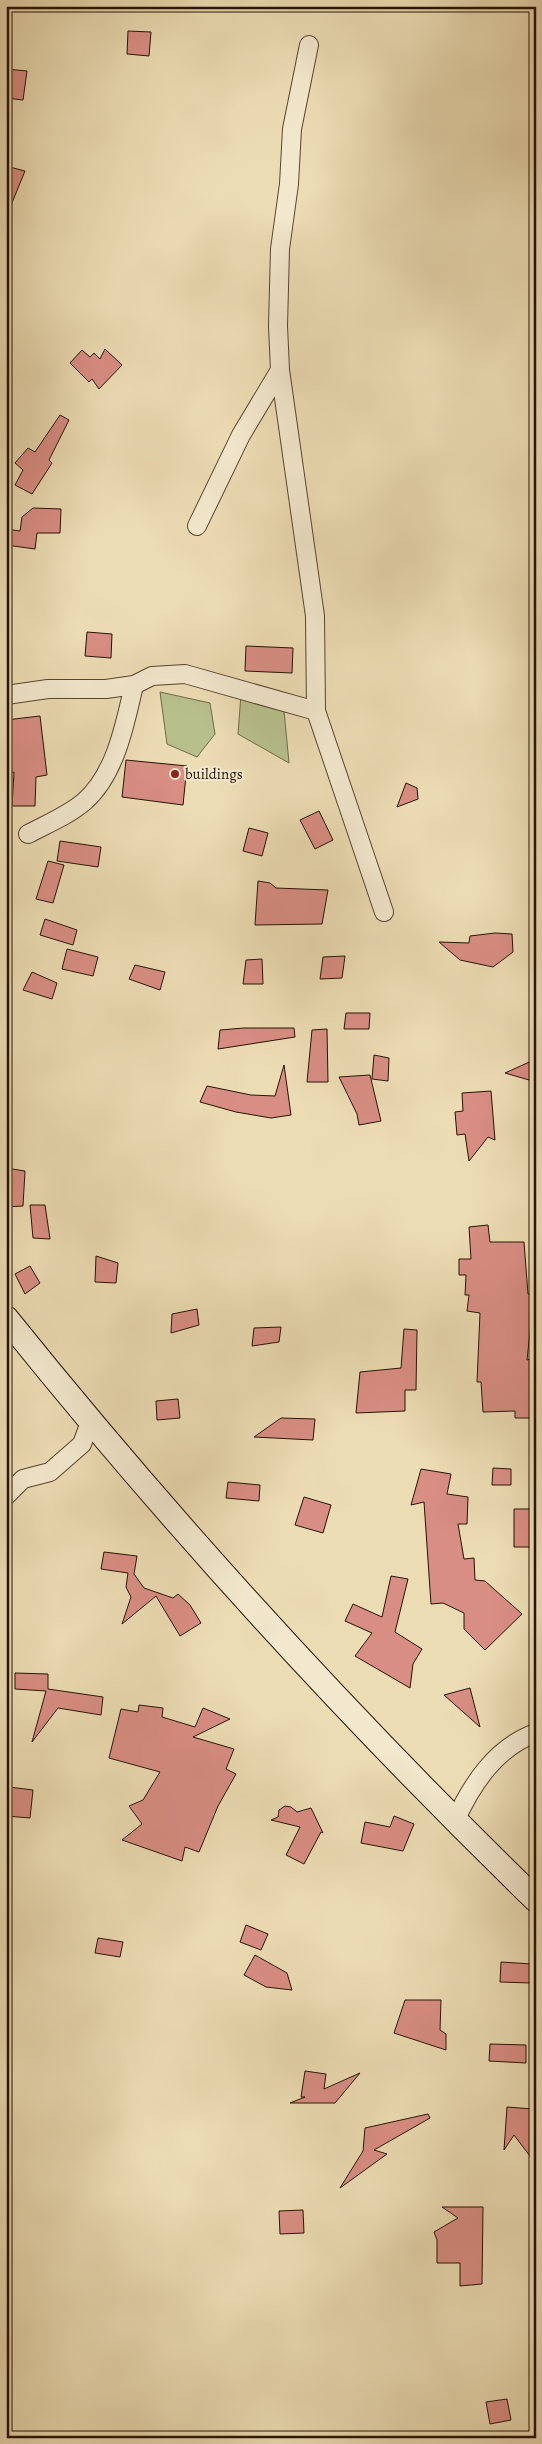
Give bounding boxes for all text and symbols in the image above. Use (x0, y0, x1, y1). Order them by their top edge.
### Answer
place label: buildings (185, 764, 243, 784)
marker: buildings (169, 768, 181, 780)

